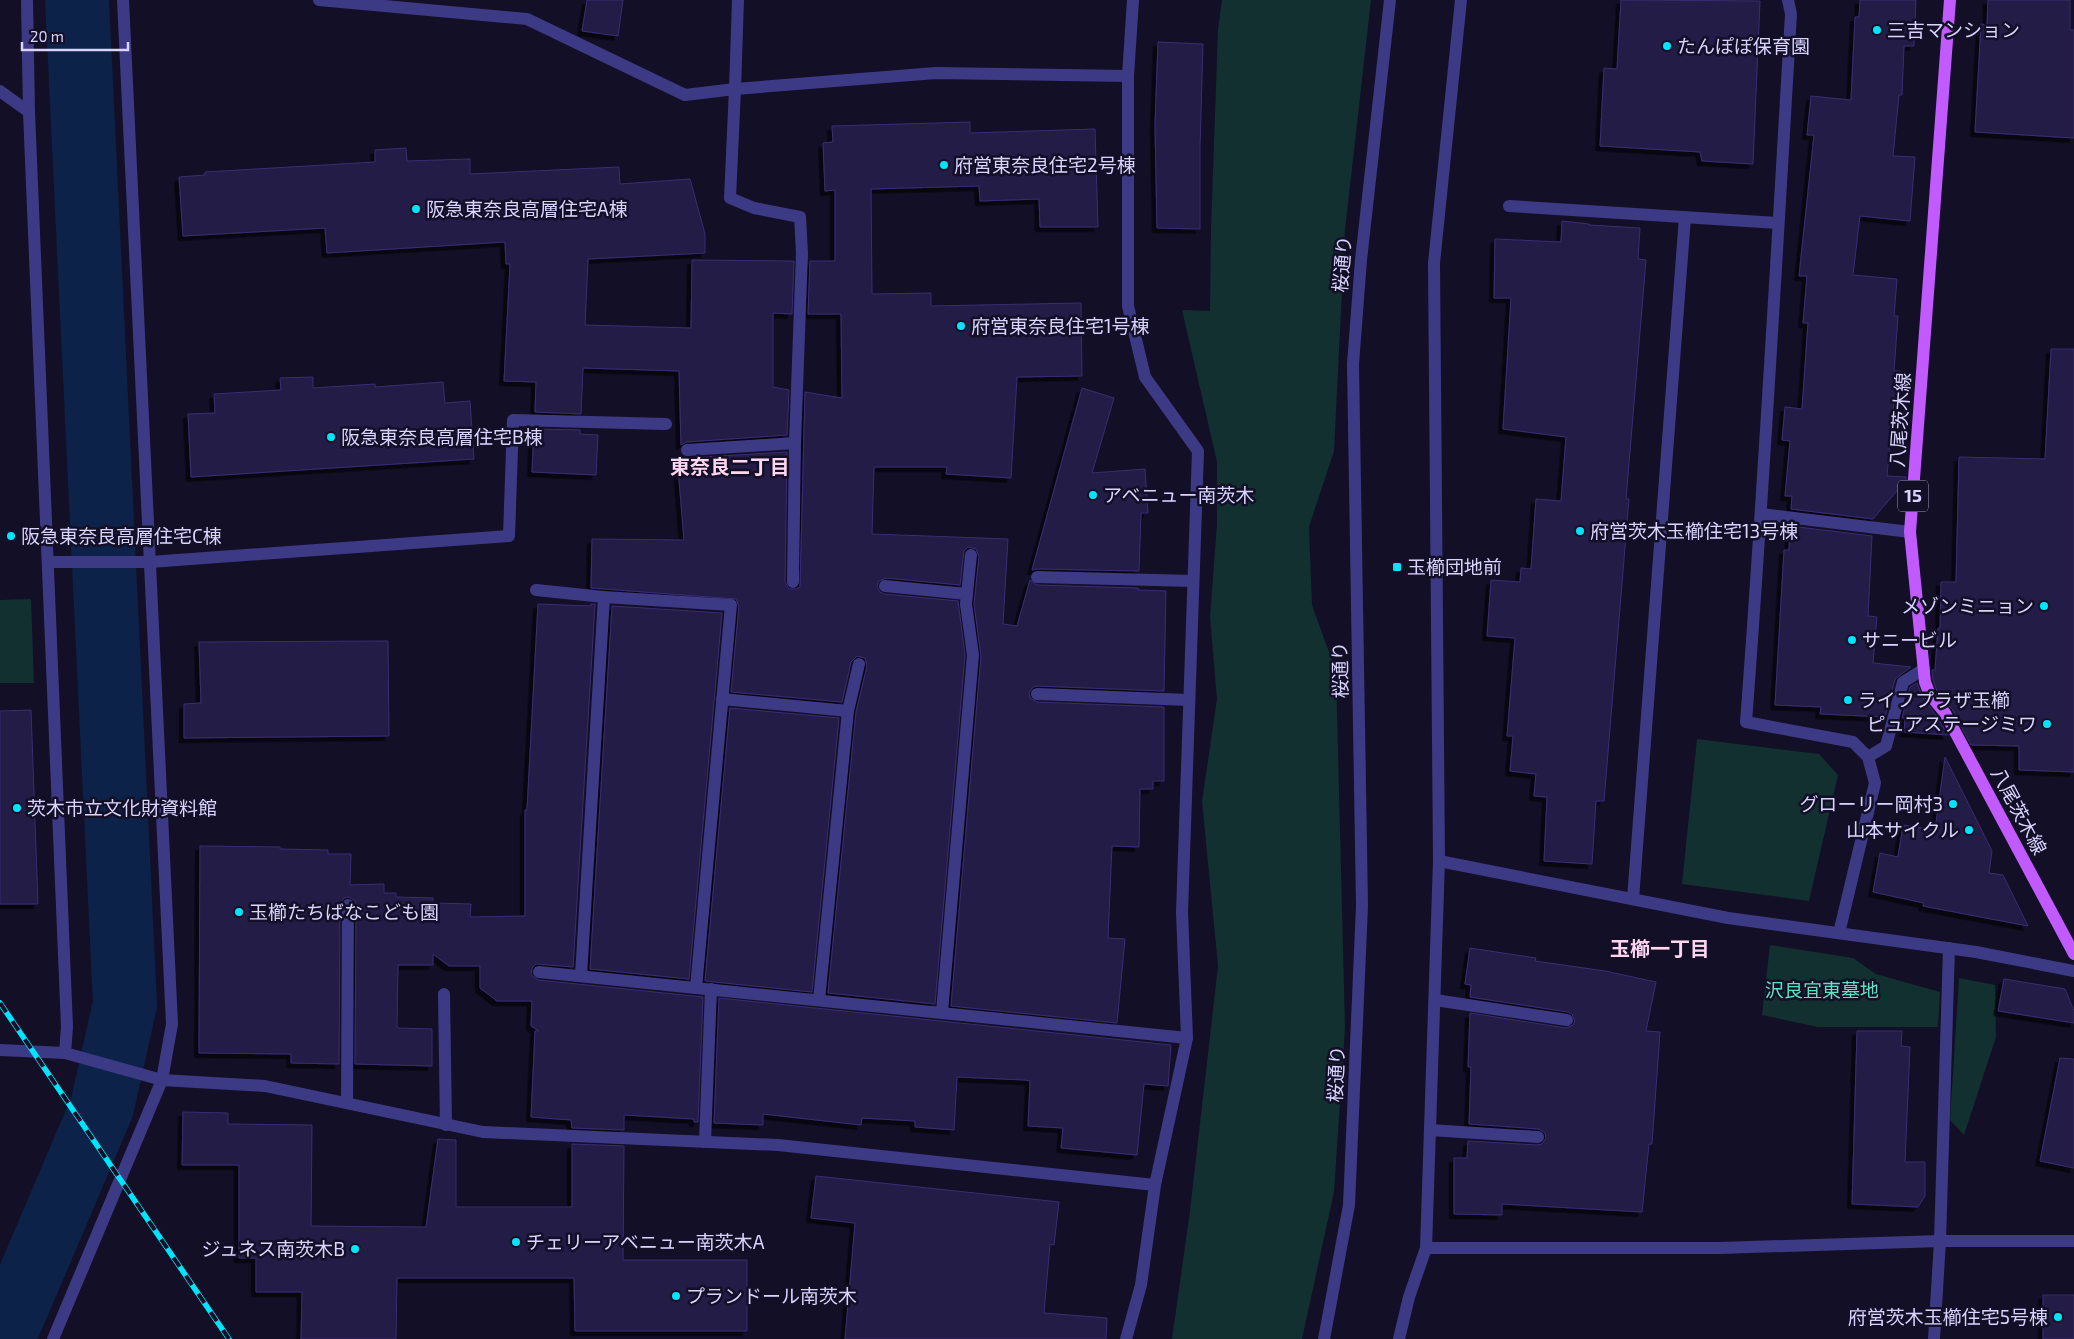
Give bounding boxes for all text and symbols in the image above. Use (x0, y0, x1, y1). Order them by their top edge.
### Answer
place label: 三吉マンション (1887, 18, 2020, 41)
scale bar (22, 20, 129, 52)
marker: 三吉マンション (1871, 24, 1883, 36)
text: 20 m (30, 27, 64, 45)
place label: たんぽぽ保育園 (1677, 34, 1810, 57)
marker: たんぽぽ保育園 (1661, 40, 1673, 52)
place label: 府営東奈良住宅2号棟 (954, 153, 1136, 176)
marker: 府営東奈良住宅2号棟 (938, 159, 950, 171)
place label: 阪急東奈良高層住宅A棟 (426, 197, 628, 220)
marker: 阪急東奈良高層住宅A棟 (410, 203, 422, 215)
street label: 桜通り (1328, 235, 1355, 293)
place label: 府営東奈良住宅1号棟 (971, 314, 1150, 337)
marker: 府営東奈良住宅1号棟 (955, 320, 967, 332)
street label: 八尾茨木線 (1885, 372, 1914, 468)
place label: 阪急東奈良高層住宅B棟 (341, 425, 543, 448)
marker: 阪急東奈良高層住宅B棟 (325, 431, 337, 443)
district label: 東奈良二丁目 (670, 454, 790, 478)
road number: 15 (1898, 481, 1928, 512)
place label: アベニュー南茨木 (1103, 483, 1255, 506)
marker: アベニュー南茨木 (1087, 489, 1099, 501)
place label: 府営茨木玉櫛住宅13号棟 (1590, 519, 1798, 542)
place label: 阪急東奈良高層住宅C棟 (21, 524, 222, 547)
marker: 府営茨木玉櫛住宅13号棟 (1574, 525, 1586, 537)
marker: 阪急東奈良高層住宅C棟 (5, 530, 17, 542)
place label: 玉櫛団地前 (1407, 555, 1502, 578)
marker: 玉櫛団地前 (1391, 561, 1403, 573)
place label: メゾンミニョン (1901, 594, 2034, 617)
marker: メゾンミニョン (2038, 600, 2050, 612)
place label: サニービル (1862, 628, 1957, 651)
marker: サニービル (1846, 634, 1858, 646)
street label: 桜通り (1328, 641, 1351, 699)
place label: ライフプラザ玉櫛 (1858, 688, 2010, 711)
marker: ライフプラザ玉櫛 (1842, 694, 1854, 706)
place label: ピュアステージミワ (1867, 712, 2037, 735)
marker: ピュアステージミワ (2041, 718, 2053, 730)
street label: 八尾茨木線 (1987, 763, 2052, 858)
place label: グローリー岡村3 (1799, 792, 1943, 815)
place label: 茨木市立文化財資料館 (27, 796, 217, 819)
marker: グローリー岡村3 (1947, 798, 1959, 810)
marker: 茨木市立文化財資料館 (11, 802, 23, 814)
place label: 山本サイクル (1846, 818, 1959, 841)
marker: 山本サイクル (1963, 824, 1975, 836)
place label: 玉櫛たちばなこども園 (249, 900, 439, 923)
marker: 玉櫛たちばなこども園 (233, 906, 245, 918)
district label: 玉櫛一丁目 (1610, 936, 1710, 960)
park label: 沢良宜東墓地 (1765, 978, 1879, 1001)
street label: 桜通り (1323, 1045, 1348, 1103)
place label: チェリーアベニュー南茨木A (526, 1230, 765, 1253)
marker: チェリーアベニュー南茨木A (510, 1236, 522, 1248)
place label: ジュネス南茨木B (202, 1237, 345, 1260)
marker: ジュネス南茨木B (349, 1243, 361, 1255)
place label: プランドール南茨木 (686, 1284, 857, 1307)
marker: プランドール南茨木 (670, 1290, 682, 1302)
place label: 府営茨木玉櫛住宅5号棟 (1848, 1305, 2048, 1328)
marker: 府営茨木玉櫛住宅5号棟 (2052, 1311, 2064, 1323)

